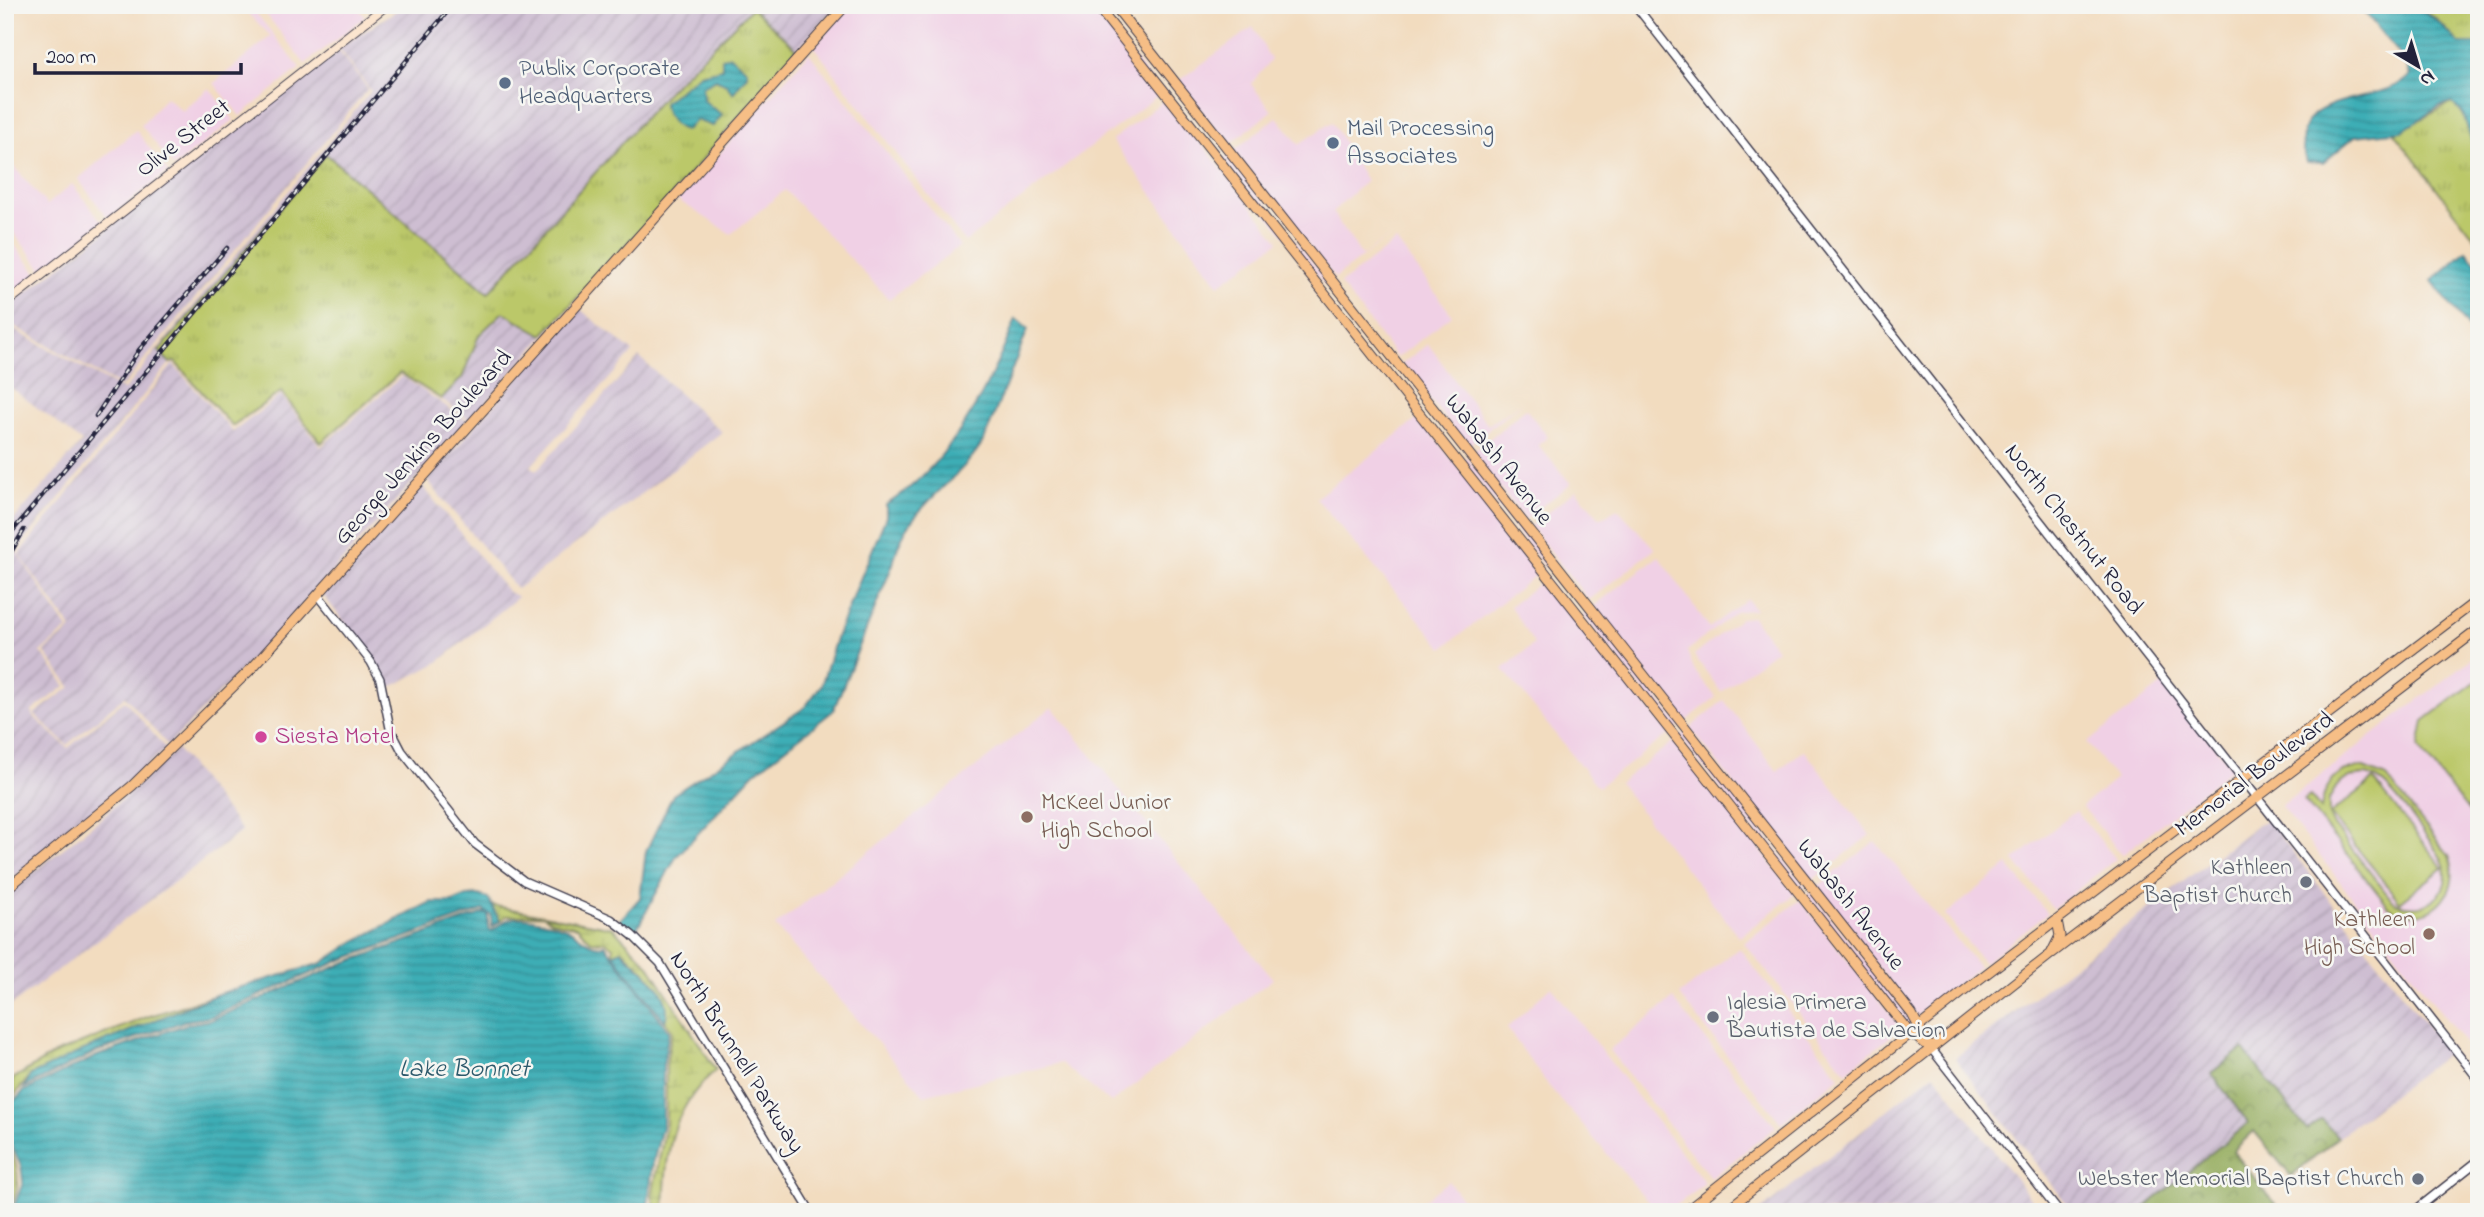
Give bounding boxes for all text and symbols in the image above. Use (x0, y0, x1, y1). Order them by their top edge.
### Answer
scale bar (35, 32, 242, 76)
north arrow (2382, 32, 2452, 102)
text: 200 m (46, 43, 96, 73)
place label: Publix Corporate Headquarters (519, 52, 680, 115)
text: N (2413, 63, 2440, 92)
marker: Publix Corporate Headquarters (497, 75, 513, 91)
street label: Olive Street (129, 91, 239, 187)
place label: Mail Processing Associates (1347, 112, 1494, 175)
marker: Mail Processing Associates (1325, 135, 1341, 151)
street label: George Jenkins Boulevard (326, 342, 522, 554)
street label: Wabash Avenue (1435, 387, 1561, 533)
street label: North Chestnut Road (1995, 437, 2151, 623)
street label: Memorial Boulevard (2168, 703, 2342, 847)
place label: Siesta Motel (275, 720, 395, 755)
marker: Siesta Motel (253, 729, 269, 745)
place label: McKeel Junior High School (1041, 786, 1171, 849)
marker: McKeel Junior High School (1019, 809, 1035, 825)
street label: Wabash Avenue (1787, 832, 1913, 978)
place label: Kathleen Baptist Church (2142, 851, 2292, 914)
marker: Kathleen Baptist Church (2298, 874, 2314, 890)
place label: Kathleen High School (2304, 903, 2415, 966)
marker: Kathleen High School (2421, 926, 2437, 942)
street label: North Brunnell Parkway (659, 945, 813, 1161)
place label: Iglesia Primera Bautista de Salvacion (1726, 986, 1946, 1049)
marker: Iglesia Primera Bautista de Salvacion (1705, 1009, 1721, 1025)
water label: Lake Bonnet (399, 1051, 531, 1089)
place label: Webster Memorial Baptist Church (2078, 1162, 2404, 1197)
marker: Webster Memorial Baptist Church (2410, 1171, 2426, 1187)

